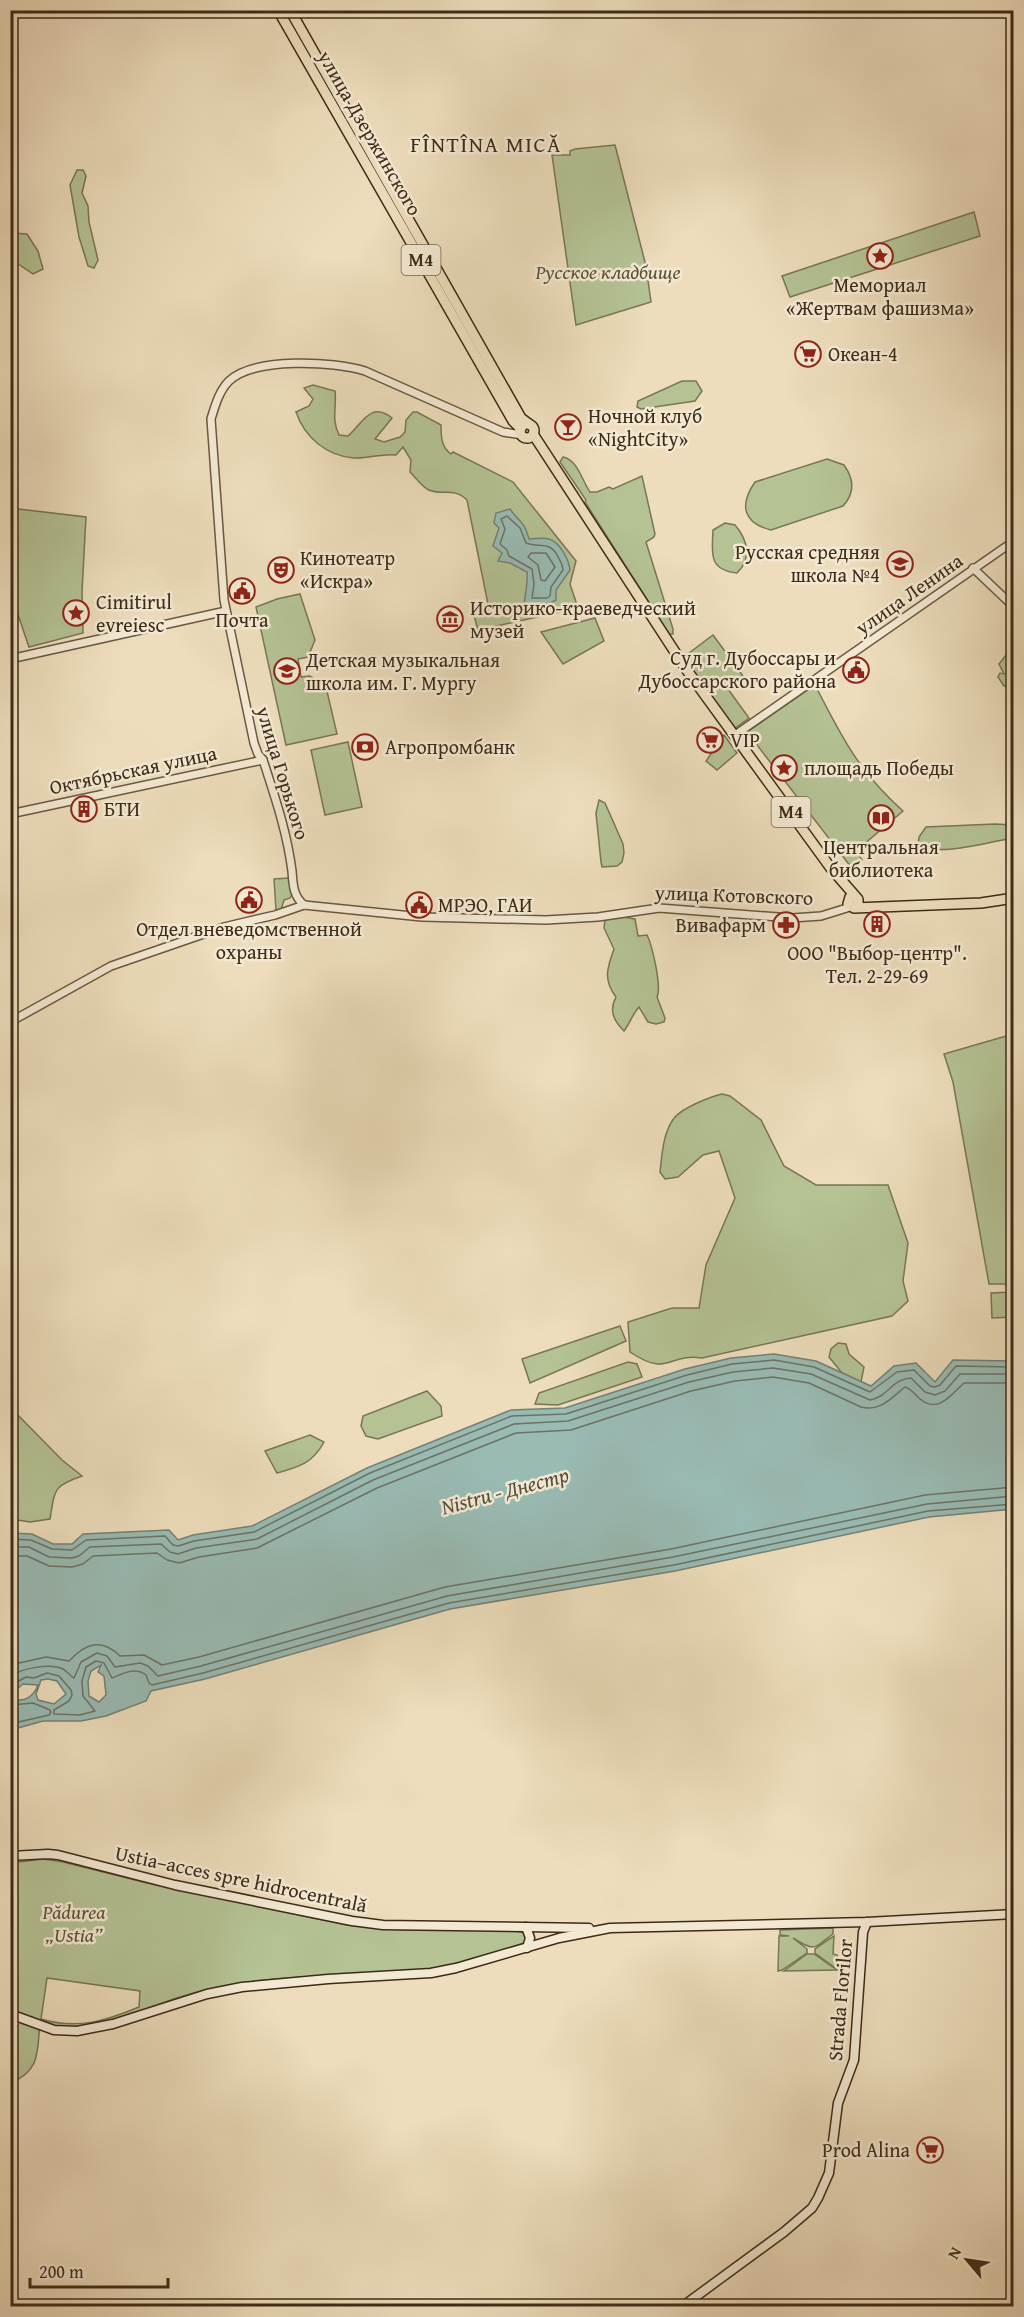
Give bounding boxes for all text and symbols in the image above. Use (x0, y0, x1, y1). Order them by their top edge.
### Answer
street label: улица Дзержинского (311, 44, 430, 221)
district label: FÎNTÎNA MICĂ (410, 128, 562, 160)
place icon: Мемориал «Жертвам фашизма» (865, 241, 895, 271)
road number: M4 (402, 245, 440, 275)
park label: Русское кладбище (535, 257, 680, 286)
place label: Мемориал «Жертвам фашизма» (786, 270, 974, 322)
supermarket icon: Океан-4 (793, 339, 823, 369)
place label: Океан-4 (828, 339, 898, 368)
place label: Ночной клуб «NightCity» (588, 401, 702, 453)
bar icon: Ночной клуб «NightCity» (553, 412, 583, 442)
place label: Русская средняя школа №4 (735, 537, 880, 589)
place label: Кинотеатр «Искра» (300, 543, 395, 595)
street label: улица Ленина (848, 546, 969, 642)
school or university icon: Русская средняя школа №4 (885, 549, 915, 579)
theatre icon: Кинотеатр «Искра» (266, 555, 296, 585)
public building icon: Почта (227, 576, 257, 606)
place label: Cimitirul evreiesc (96, 587, 172, 639)
place label: Историко-краеведческий музей (470, 593, 696, 645)
place icon: Cimitirul evreiesc (61, 598, 91, 628)
museum icon: Историко-краеведческий музей (435, 604, 465, 634)
place label: Почта (216, 605, 269, 634)
place label: Суд г. Дубоссары и Дубоссарского района (637, 643, 836, 695)
place label: Детская музыкальная школа им. Г. Мургу (305, 645, 500, 697)
public building icon: Суд г. Дубоссары и Дубоссарского района (841, 655, 871, 685)
school or university icon: Детская музыкальная школа им. Г. Мургу (272, 656, 302, 686)
street label: улица Горького (249, 702, 317, 843)
supermarket icon: VIP (695, 725, 725, 755)
place label: VIP (730, 725, 760, 754)
bank icon: Агропромбанк (350, 732, 380, 762)
place label: Агропромбанк (385, 732, 516, 761)
street label: Октябрьская улица (47, 738, 220, 801)
place icon: площадь Победы (769, 753, 799, 783)
place label: площадь Победы (804, 753, 954, 782)
building icon: БТИ (69, 794, 99, 824)
place label: БТИ (104, 794, 140, 823)
road number: M4 (772, 797, 810, 827)
library icon: Центральная библиотека (866, 803, 896, 833)
place label: Центральная библиотека (823, 832, 939, 884)
street label: улица Котовского (653, 877, 814, 912)
public building icon: Отдел вневедомственной охраны (234, 885, 264, 915)
public building icon: МРЭО, ГАИ (404, 890, 434, 920)
place label: МРЭО, ГАИ (438, 890, 533, 919)
building icon: ООО "Выбор-центр". Тел. 2-29-69 (862, 909, 892, 939)
place label: Вивафарм (675, 910, 766, 939)
pharmacy icon: Вивафарм (771, 910, 801, 940)
place label: Отдел вневедомственной охраны (136, 914, 362, 966)
place label: ООО "Выбор-центр". Тел. 2-29-69 (787, 938, 967, 990)
water label: Nistru - Днестр (436, 1459, 572, 1523)
street label: Ustia–acces spre hidrocentrală (112, 1838, 370, 1920)
park label: Pădurea „Ustia” (41, 1897, 106, 1949)
street label: Strada Florilor (820, 1938, 859, 2062)
place label: Prod Alina (822, 2135, 911, 2164)
supermarket icon: Prod Alina (915, 2135, 945, 2165)
north arrow (937, 2230, 997, 2290)
text: N (941, 2242, 967, 2263)
scale bar (30, 2251, 168, 2289)
text: 200 m (39, 2258, 84, 2285)

